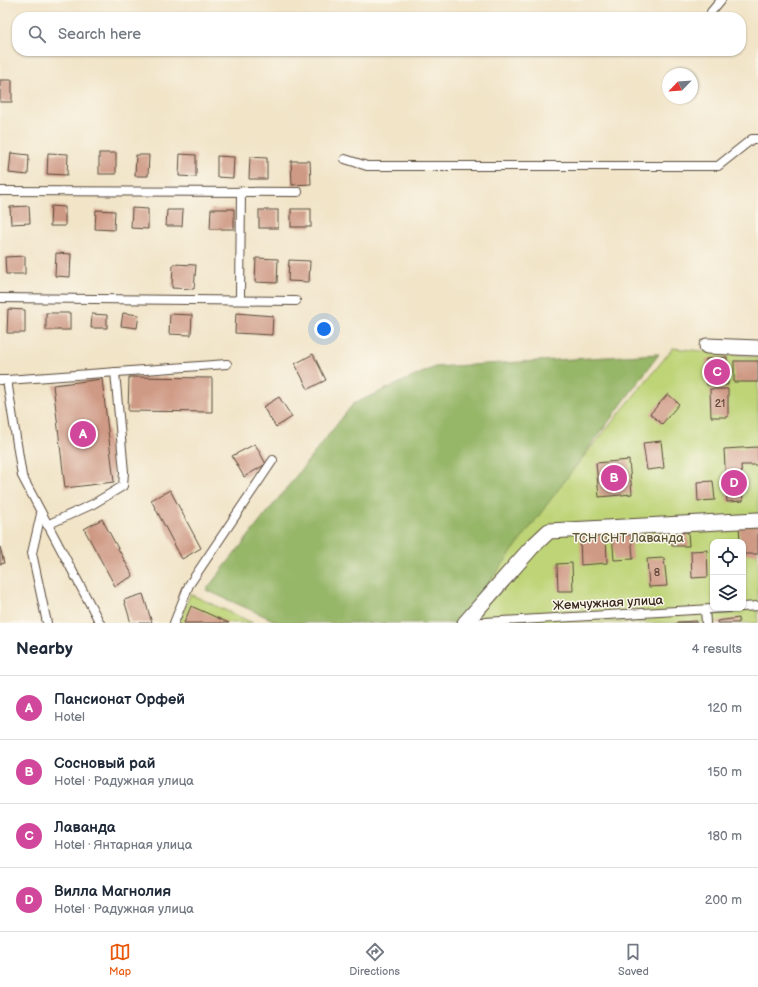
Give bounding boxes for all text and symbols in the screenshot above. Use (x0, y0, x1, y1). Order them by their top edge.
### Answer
search box (12, 12, 746, 56)
icon: search (26, 23, 48, 45)
text: Search here (58, 25, 141, 44)
north arrow (662, 68, 698, 104)
your location (314, 319, 334, 339)
pin: C (704, 357, 730, 387)
house number: 21 (715, 397, 725, 410)
pin: A (70, 419, 96, 449)
pin: B (601, 463, 627, 493)
pin: D (721, 468, 747, 498)
park label: ТСН СНТ Лаванда (572, 530, 684, 546)
map controls (710, 539, 746, 611)
button: locate (710, 539, 746, 575)
house number: 8 (654, 566, 660, 579)
button: layers (710, 575, 746, 611)
street label: Жемчужная улица (552, 592, 664, 614)
text: Nearby (16, 639, 73, 659)
text: 4 results (692, 641, 742, 657)
text: Пансионат Орфей (54, 690, 185, 709)
text: A (25, 700, 33, 716)
text: 120 m (707, 700, 742, 716)
text: Hotel (54, 709, 85, 725)
text: Сосновый рай (54, 754, 155, 773)
text: B (24, 764, 34, 780)
text: 150 m (708, 764, 742, 780)
text: Hotel · Радужная улица (54, 773, 194, 789)
text: Лаванда (54, 818, 115, 837)
text: C (24, 828, 34, 844)
text: 180 m (707, 828, 742, 844)
text: Hotel · Янтарная улица (54, 837, 192, 853)
text: Вилла Магнолия (54, 882, 171, 901)
text: D (24, 892, 34, 908)
text: 200 m (705, 892, 742, 908)
text: Hotel · Радужная улица (54, 901, 194, 917)
tab: Map (109, 941, 131, 978)
tab: Directions (349, 941, 400, 978)
tab: Saved (618, 941, 649, 978)

